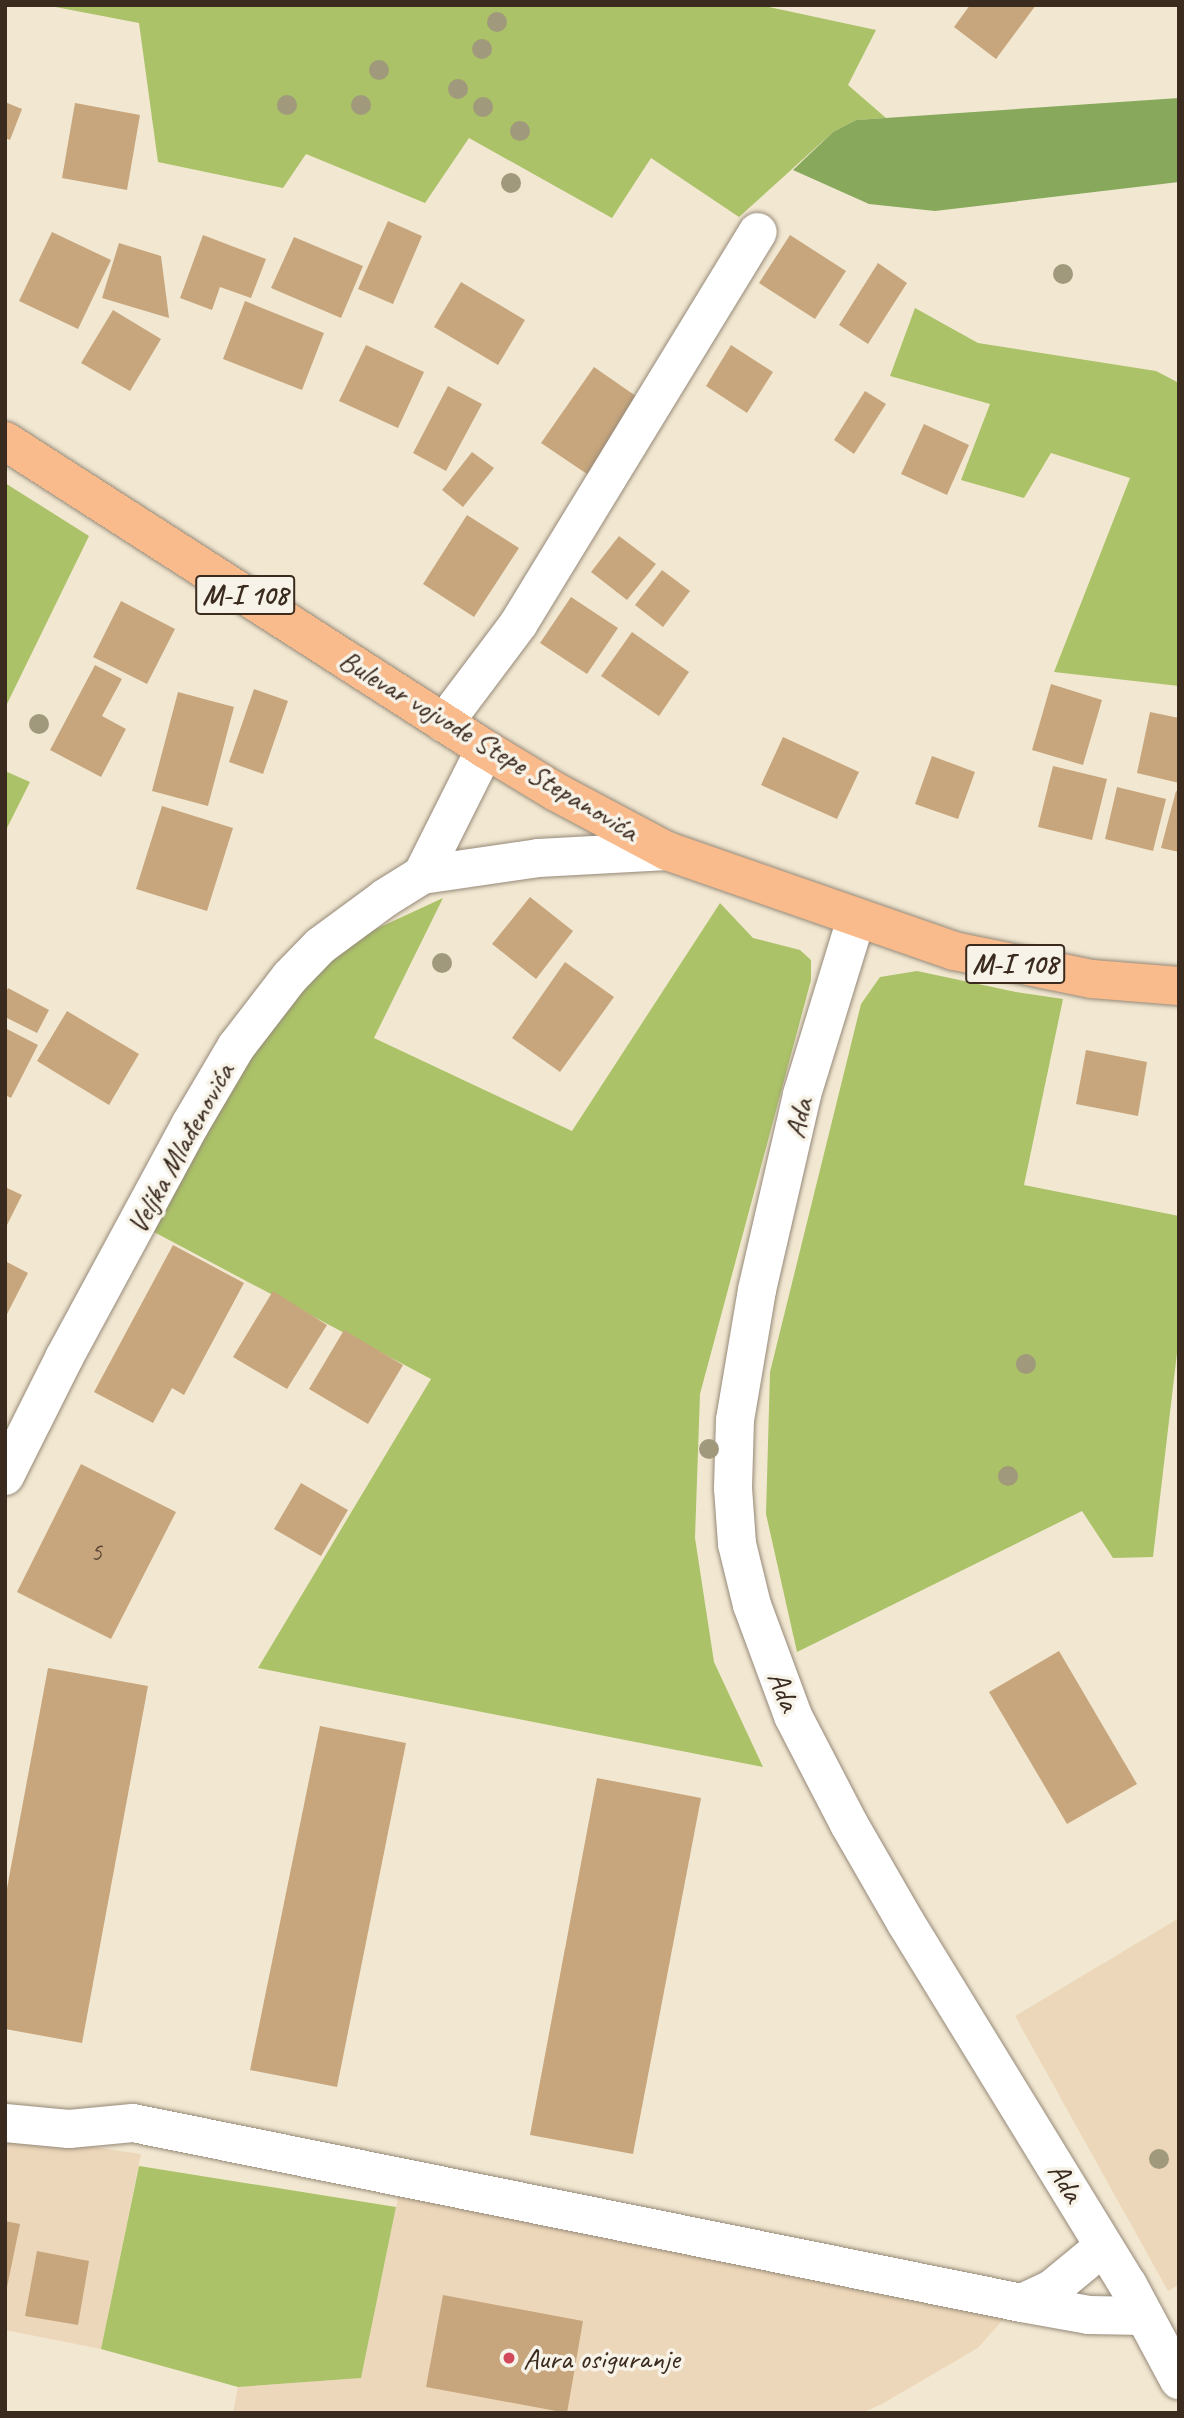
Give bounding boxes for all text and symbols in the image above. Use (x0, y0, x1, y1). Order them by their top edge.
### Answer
road number: M-I 108 (194, 570, 296, 620)
street label: Bulevar vojvode Stepe Stepanovića (333, 641, 645, 849)
road number: M-I 108 (964, 940, 1066, 988)
street label: Veljka Mlađenovića (118, 1056, 242, 1240)
street label: Ada (776, 1094, 820, 1142)
house number: 5 (90, 1536, 102, 1568)
street label: Ada (760, 1666, 808, 1716)
street label: Ada (1040, 2156, 1092, 2208)
place label: Aura osiguranje (523, 2340, 680, 2376)
marker: Aura osiguranje (501, 2350, 517, 2366)

